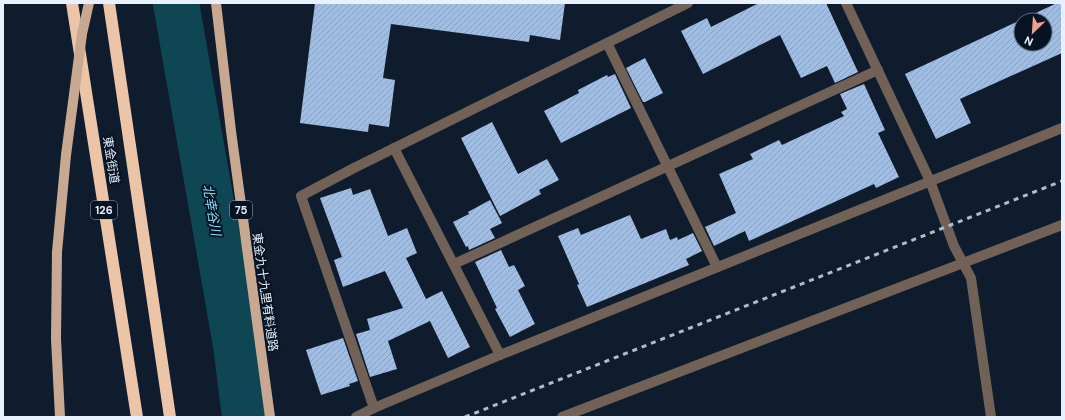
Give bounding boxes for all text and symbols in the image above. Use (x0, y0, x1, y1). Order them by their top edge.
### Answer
north arrow (1013, 12, 1053, 52)
text: N (1022, 33, 1035, 49)
street label: 東金街道 (99, 135, 123, 185)
water label: 北幸谷川 (199, 183, 225, 239)
road number: 126 (91, 201, 117, 219)
road number: 75 (230, 201, 252, 219)
street label: 東金九十九里有料道路 (249, 231, 281, 353)

